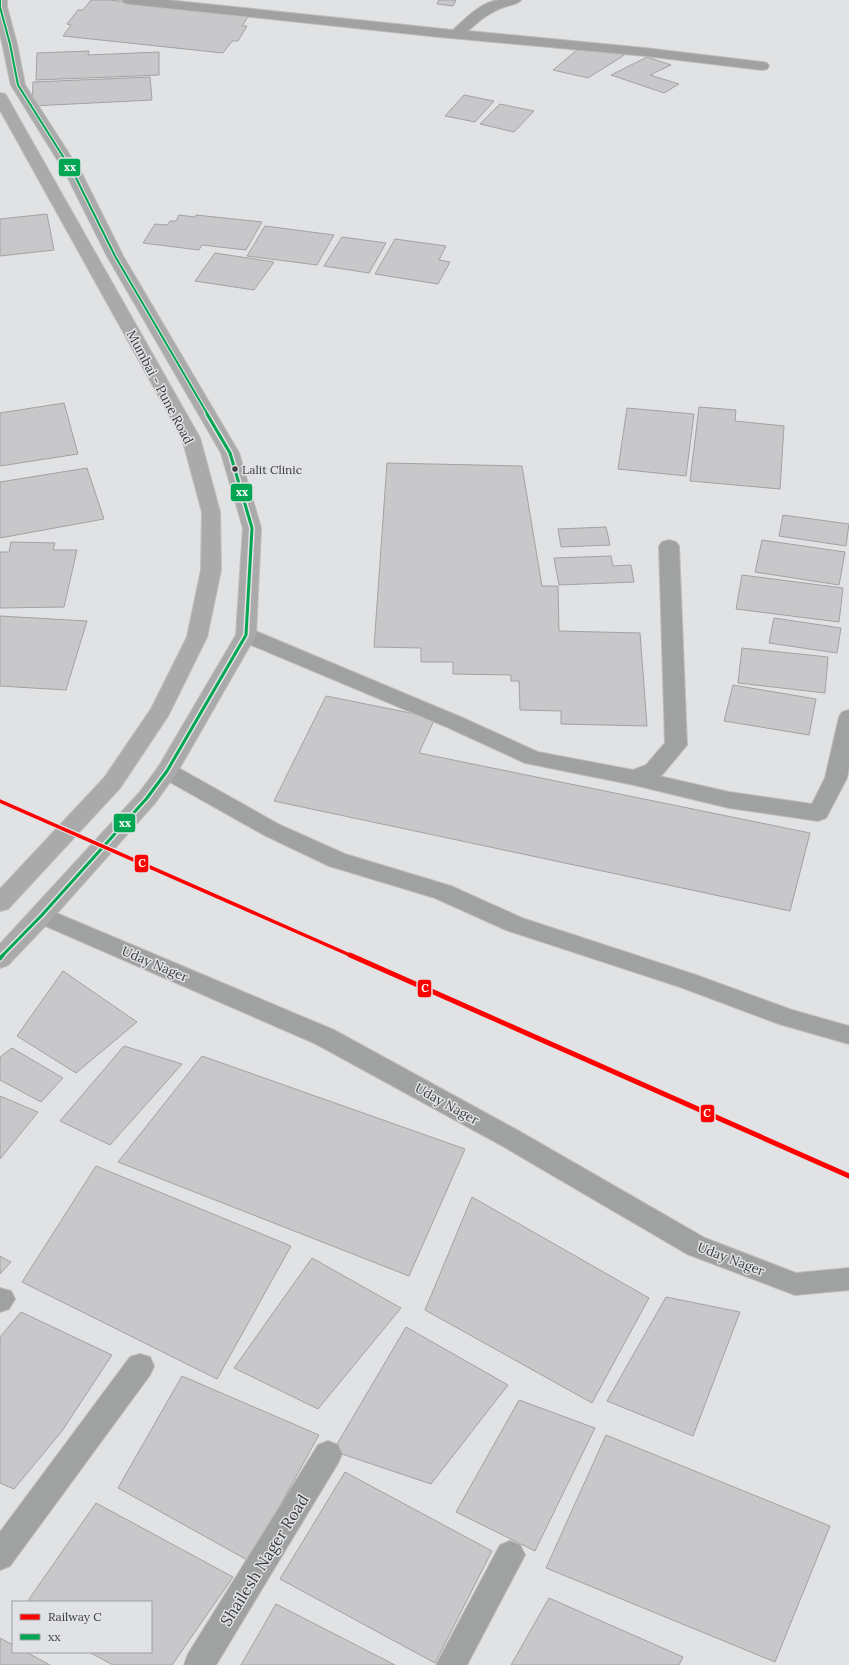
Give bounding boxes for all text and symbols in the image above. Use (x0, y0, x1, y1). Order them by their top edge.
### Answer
line badge: xx (58, 158, 81, 177)
text: xx (64, 160, 76, 174)
street label: Mumbai - Pune Road (123, 327, 197, 447)
place label: Lalit Clinic (242, 462, 302, 477)
marker: Lalit Clinic (230, 464, 240, 474)
line badge: xx (230, 483, 253, 502)
text: xx (236, 485, 248, 499)
line badge: xx (113, 813, 136, 833)
text: xx (119, 816, 131, 830)
line badge: C (134, 854, 149, 873)
text: C (138, 856, 146, 870)
street label: Uday Nager (119, 942, 191, 986)
line badge: C (417, 979, 432, 998)
text: C (421, 981, 429, 995)
street label: Uday Nager (412, 1079, 482, 1129)
line badge: C (700, 1104, 715, 1123)
text: C (703, 1106, 711, 1120)
street label: Uday Nager (695, 1238, 767, 1280)
street label: Shailesh Nager Road (215, 1490, 313, 1630)
legend (12, 1601, 152, 1653)
text: Railway C (48, 1609, 102, 1624)
text: xx (48, 1629, 61, 1644)

